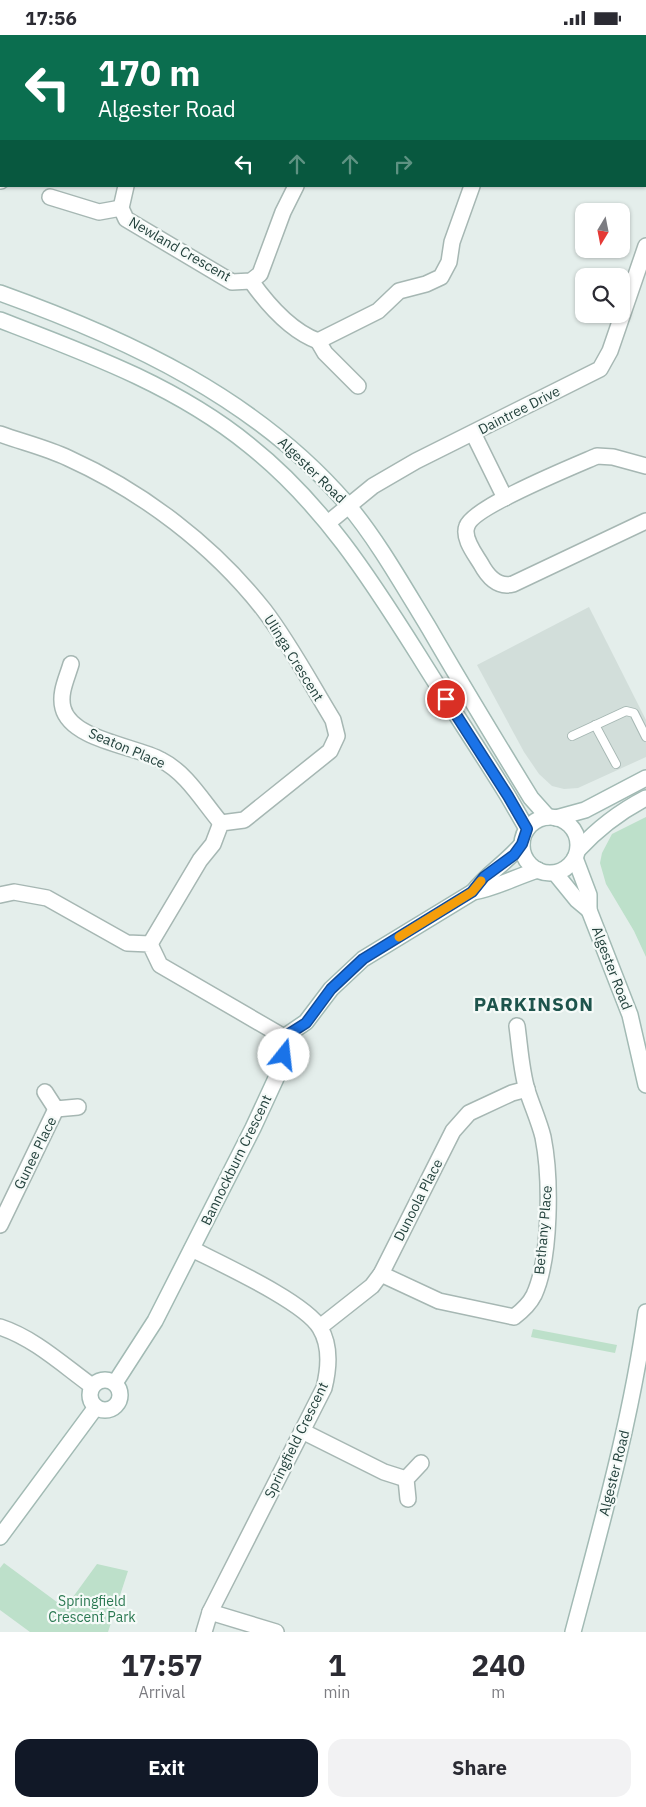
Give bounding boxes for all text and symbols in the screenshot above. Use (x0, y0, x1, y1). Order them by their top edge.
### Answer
text: 17:56 (25, 6, 77, 30)
text: 170 m (98, 50, 201, 96)
icon: left (15, 55, 80, 120)
text: Algester Road (98, 94, 236, 123)
icon: left (230, 150, 258, 178)
icon: ahead (283, 150, 311, 178)
icon: ahead (336, 150, 364, 178)
icon: right (389, 150, 417, 178)
north arrow (575, 203, 630, 257)
map controls (575, 203, 630, 323)
street label: Newland Crescent (126, 213, 234, 286)
button: search (575, 268, 630, 323)
street label: Daintree Drive (475, 382, 563, 438)
street label: Algester Road (274, 433, 350, 507)
street label: Ulinga Crescent (260, 611, 328, 705)
pin (425, 678, 467, 720)
icon: arrive (432, 685, 460, 713)
street label: Seaton Place (86, 724, 168, 772)
street label: Algester Road (588, 924, 636, 1012)
district label: PARKINSON (474, 992, 594, 1016)
position arrow (257, 1028, 309, 1080)
street label: Bannockburn Crescent (197, 1092, 275, 1228)
street label: Gunee Place (10, 1113, 60, 1192)
street label: Dunoola Place (390, 1156, 447, 1244)
street label: Bethany Place (530, 1184, 556, 1275)
street label: Springfield Crescent (260, 1379, 332, 1501)
street label: Algester Road (595, 1428, 633, 1518)
park label: Springfield Crescent Park (48, 1592, 136, 1626)
text: 17:57 (121, 1645, 203, 1684)
text: 1 (328, 1645, 346, 1684)
text: 240 (471, 1645, 525, 1684)
text: Arrival (138, 1682, 185, 1702)
text: min (323, 1682, 350, 1702)
text: m (491, 1682, 505, 1702)
button: Exit (15, 1739, 318, 1797)
button: Share (328, 1739, 631, 1797)

